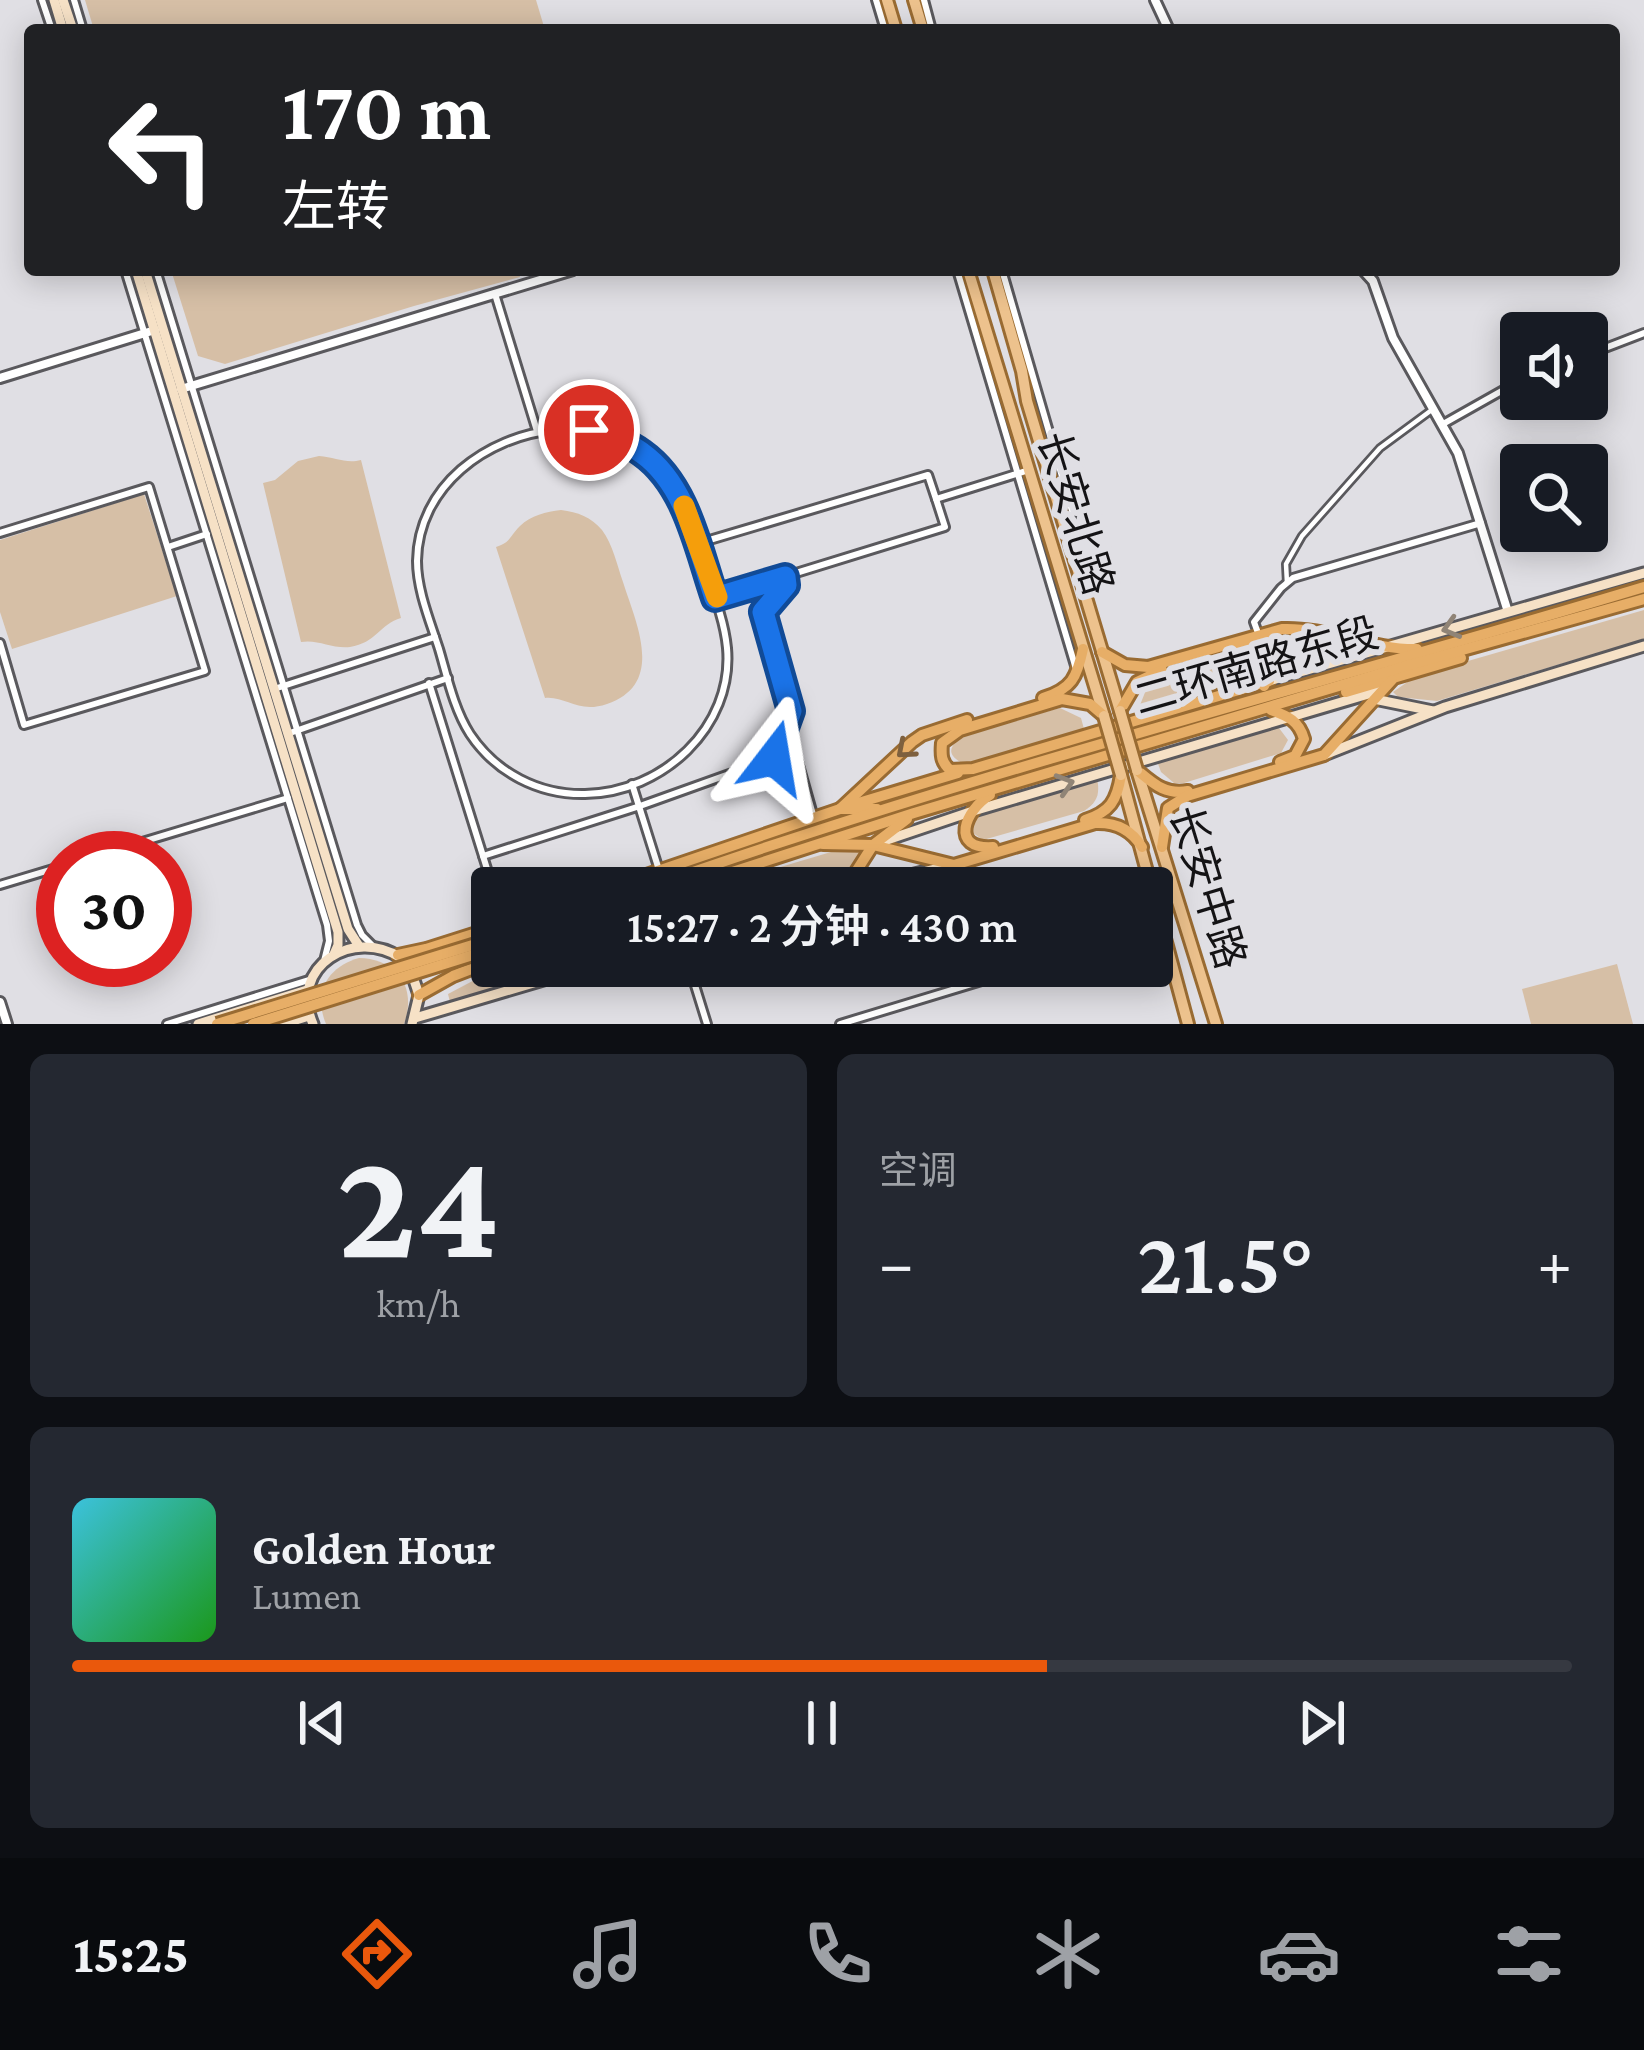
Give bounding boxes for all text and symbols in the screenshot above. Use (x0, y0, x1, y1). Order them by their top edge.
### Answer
text: 170 m (282, 64, 491, 157)
icon: left (84, 72, 240, 228)
text: 左转 (282, 177, 390, 237)
map controls (1500, 312, 1608, 552)
button: sound (1500, 312, 1608, 420)
pin (538, 379, 640, 481)
icon: arrive (556, 397, 622, 463)
street label: 长安北路 (1029, 426, 1123, 600)
button: search (1500, 444, 1608, 552)
street label: 二环南路东段 (1128, 609, 1384, 723)
one-way arrow (1441, 614, 1462, 639)
position arrow (711, 695, 837, 821)
one-way arrow (897, 736, 919, 757)
one-way arrow (1053, 773, 1074, 798)
street label: 长安中路 (1161, 800, 1255, 974)
speed limit sign: 30 (36, 831, 192, 987)
text: 15:27 · 2 分钟 · 430 m (627, 902, 1017, 952)
text: 24 (337, 1117, 500, 1291)
text: 空调 (879, 1149, 957, 1192)
text: 21.5° (1137, 1212, 1314, 1312)
text: − (879, 1226, 914, 1299)
text: + (1537, 1226, 1572, 1299)
text: km/h (376, 1282, 461, 1325)
text: Golden Hour (252, 1524, 495, 1574)
text: Lumen (252, 1574, 361, 1617)
icon: previous (289, 1690, 355, 1756)
icon: pause (789, 1690, 855, 1756)
icon: next (1289, 1690, 1355, 1756)
icon: directions (335, 1912, 419, 1996)
icon: music (566, 1912, 650, 1996)
icon: phone (796, 1912, 880, 1996)
icon: climate (1026, 1912, 1110, 1996)
icon: car (1257, 1912, 1341, 1996)
icon: filters (1487, 1912, 1571, 1996)
text: 15:25 (73, 1924, 189, 1984)

